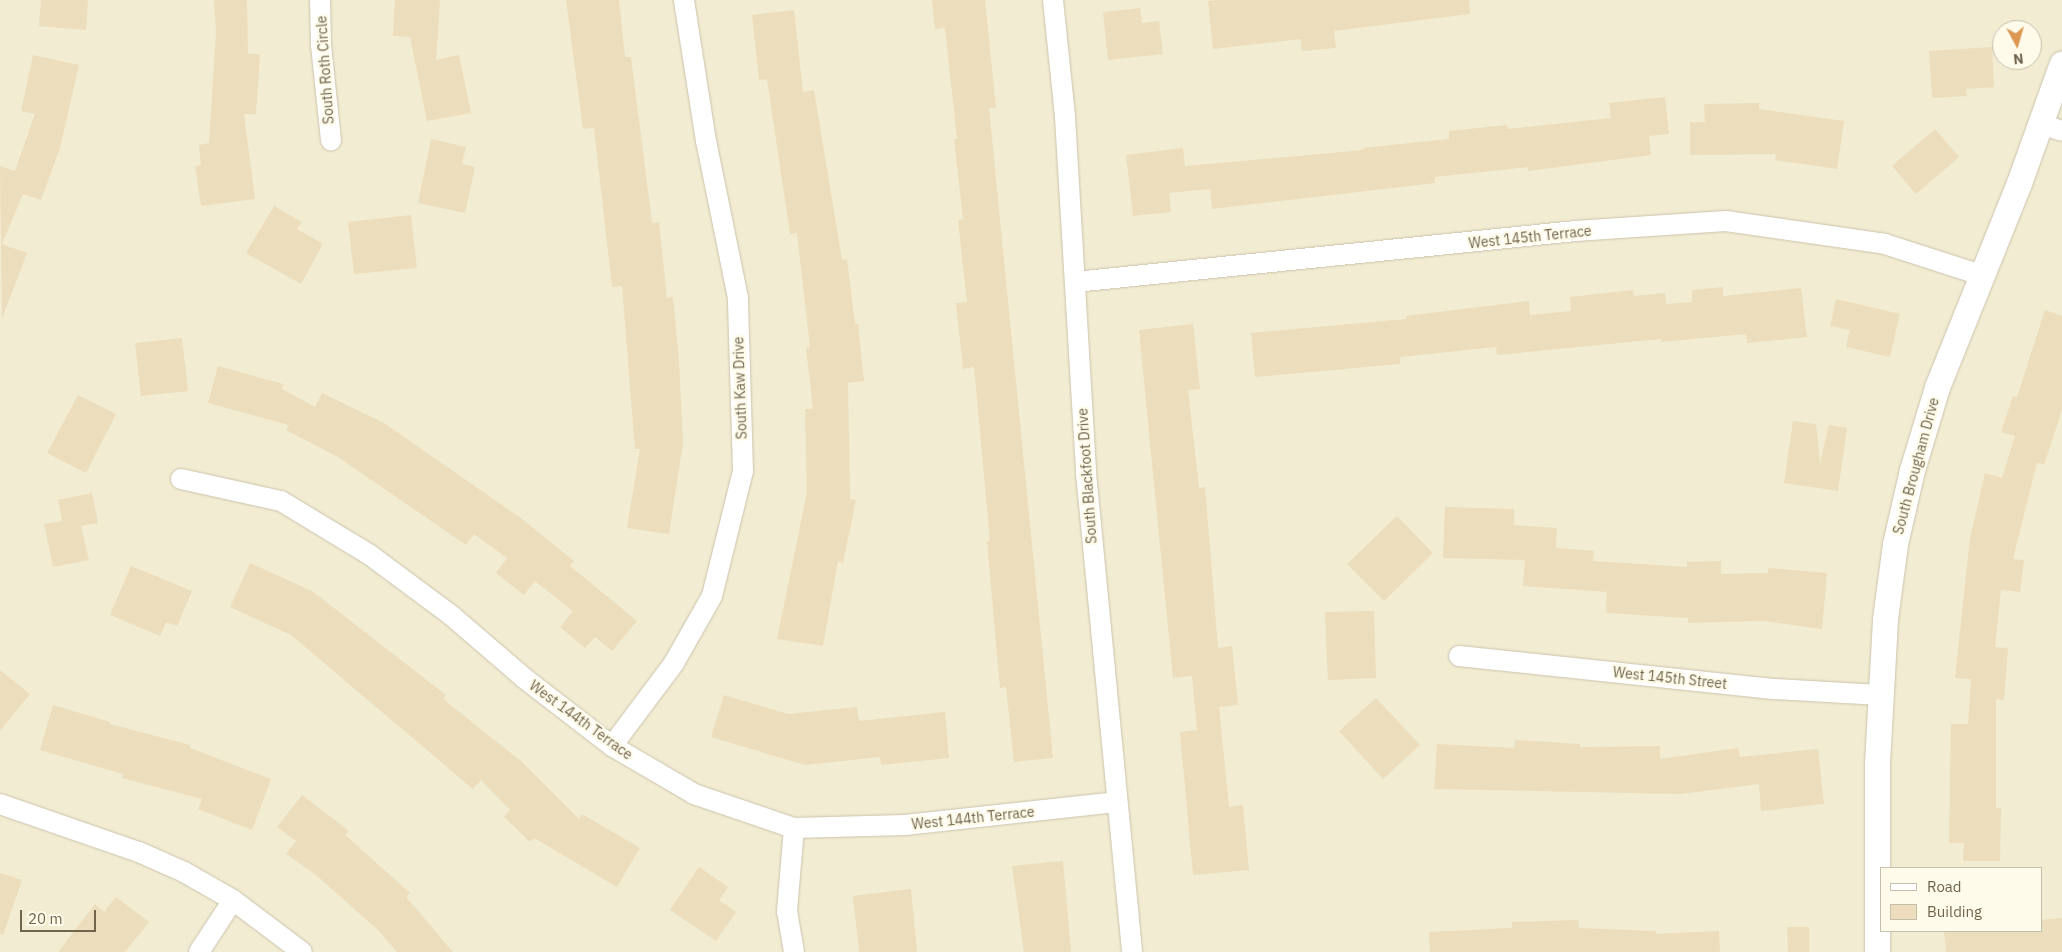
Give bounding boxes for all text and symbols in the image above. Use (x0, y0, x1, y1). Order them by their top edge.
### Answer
street label: South Roth Circle (313, 15, 337, 125)
north arrow (1992, 20, 2042, 70)
text: N (2012, 49, 2024, 68)
street label: West 145th Terrace (1468, 222, 1592, 252)
street label: South Kaw Drive (730, 336, 750, 440)
street label: South Brougham Drive (1890, 396, 1942, 536)
street label: South Blackfoot Drive (1074, 408, 1100, 544)
street label: West 145th Street (1612, 664, 1728, 692)
street label: West 144th Terrace (526, 677, 636, 763)
street label: West 144th Terrace (911, 803, 1035, 833)
legend (1880, 867, 2042, 932)
text: Road (1927, 877, 1962, 896)
scale bar (22, 900, 99, 932)
text: Building (1927, 902, 1982, 921)
text: 20 m (28, 909, 63, 928)

